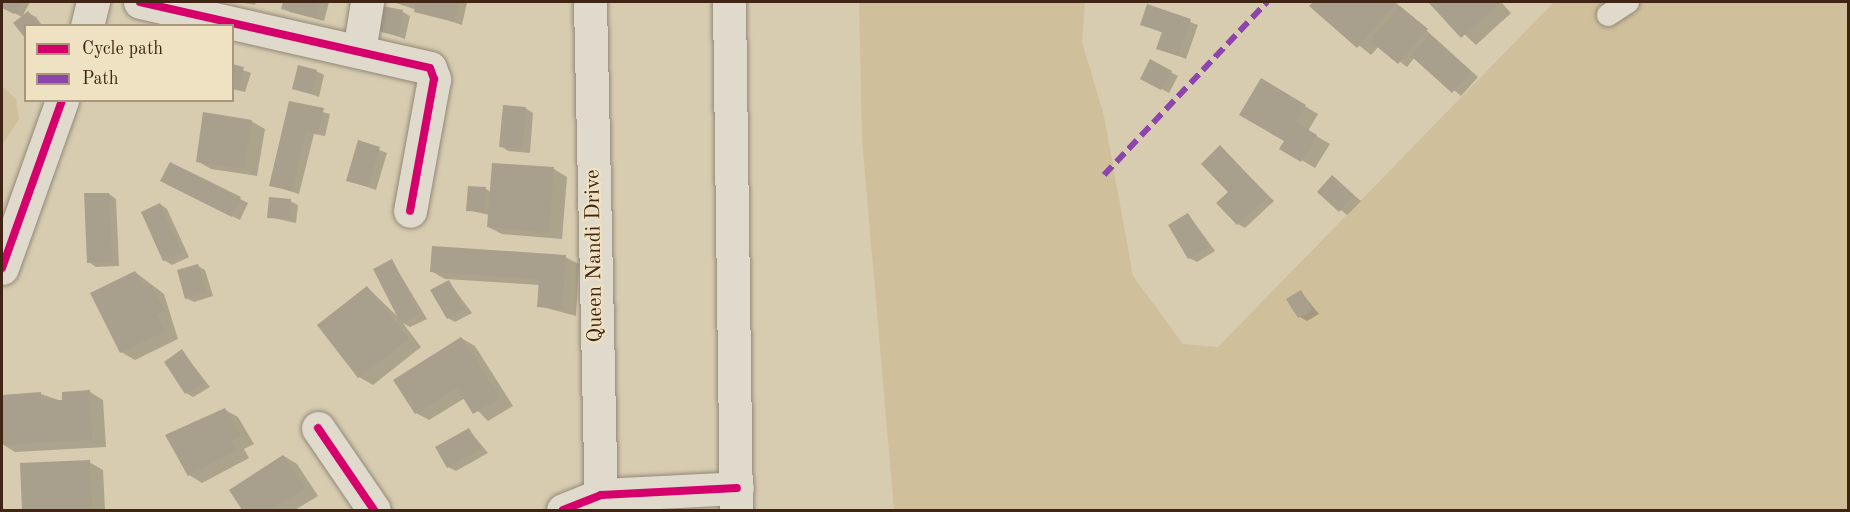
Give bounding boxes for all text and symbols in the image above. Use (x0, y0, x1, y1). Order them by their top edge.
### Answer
legend (24, 24, 234, 102)
text: Cycle path (82, 40, 163, 58)
text: Path (82, 70, 118, 88)
street label: Queen Nandi Drive (581, 169, 609, 343)

